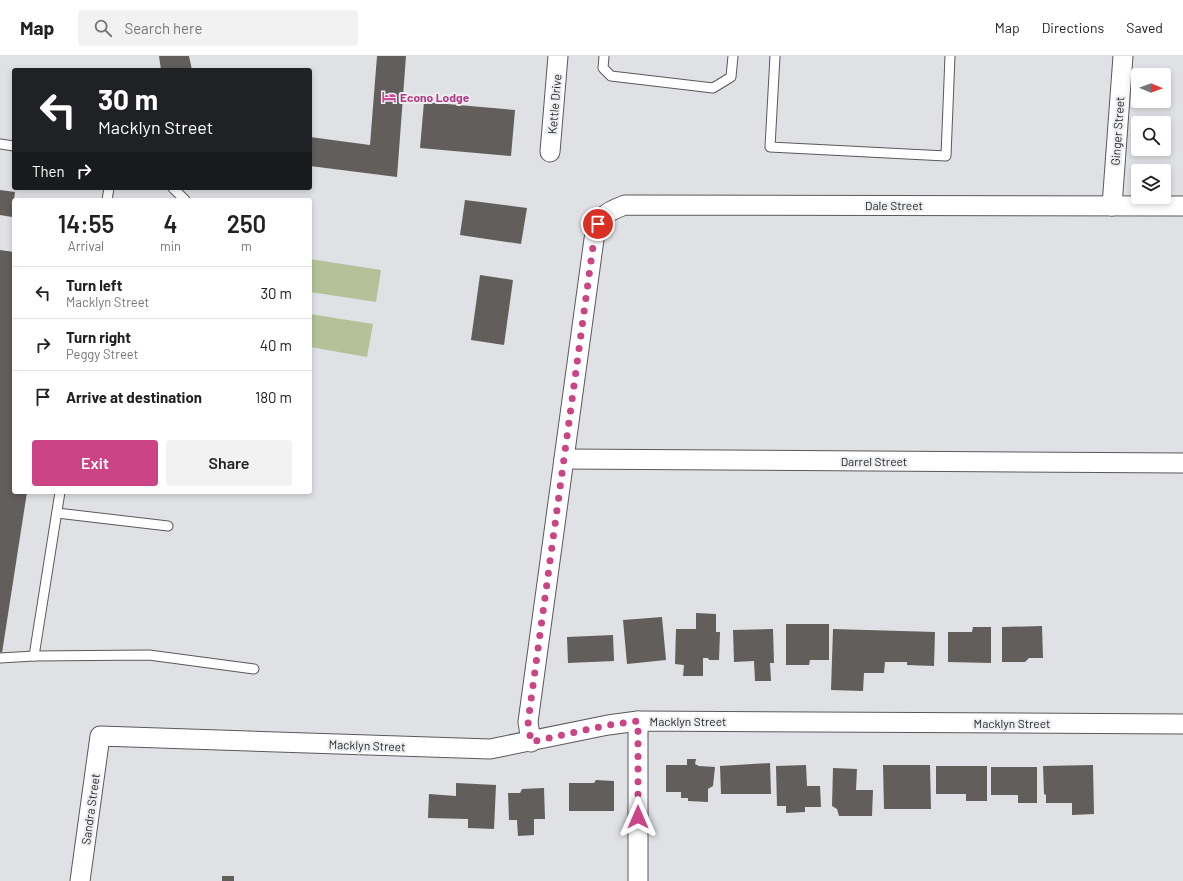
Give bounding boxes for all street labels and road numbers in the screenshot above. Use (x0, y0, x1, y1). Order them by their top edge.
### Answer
street label: Kettle Drive (544, 73, 564, 135)
street label: Ginger Street (1108, 96, 1126, 166)
street label: Dale Street (865, 198, 923, 212)
street label: Darrel Street (841, 454, 907, 468)
street label: Macklyn Street (650, 714, 726, 728)
street label: Macklyn Street (974, 716, 1050, 730)
street label: Macklyn Street (328, 737, 406, 753)
street label: Sandra Street (78, 773, 102, 845)

